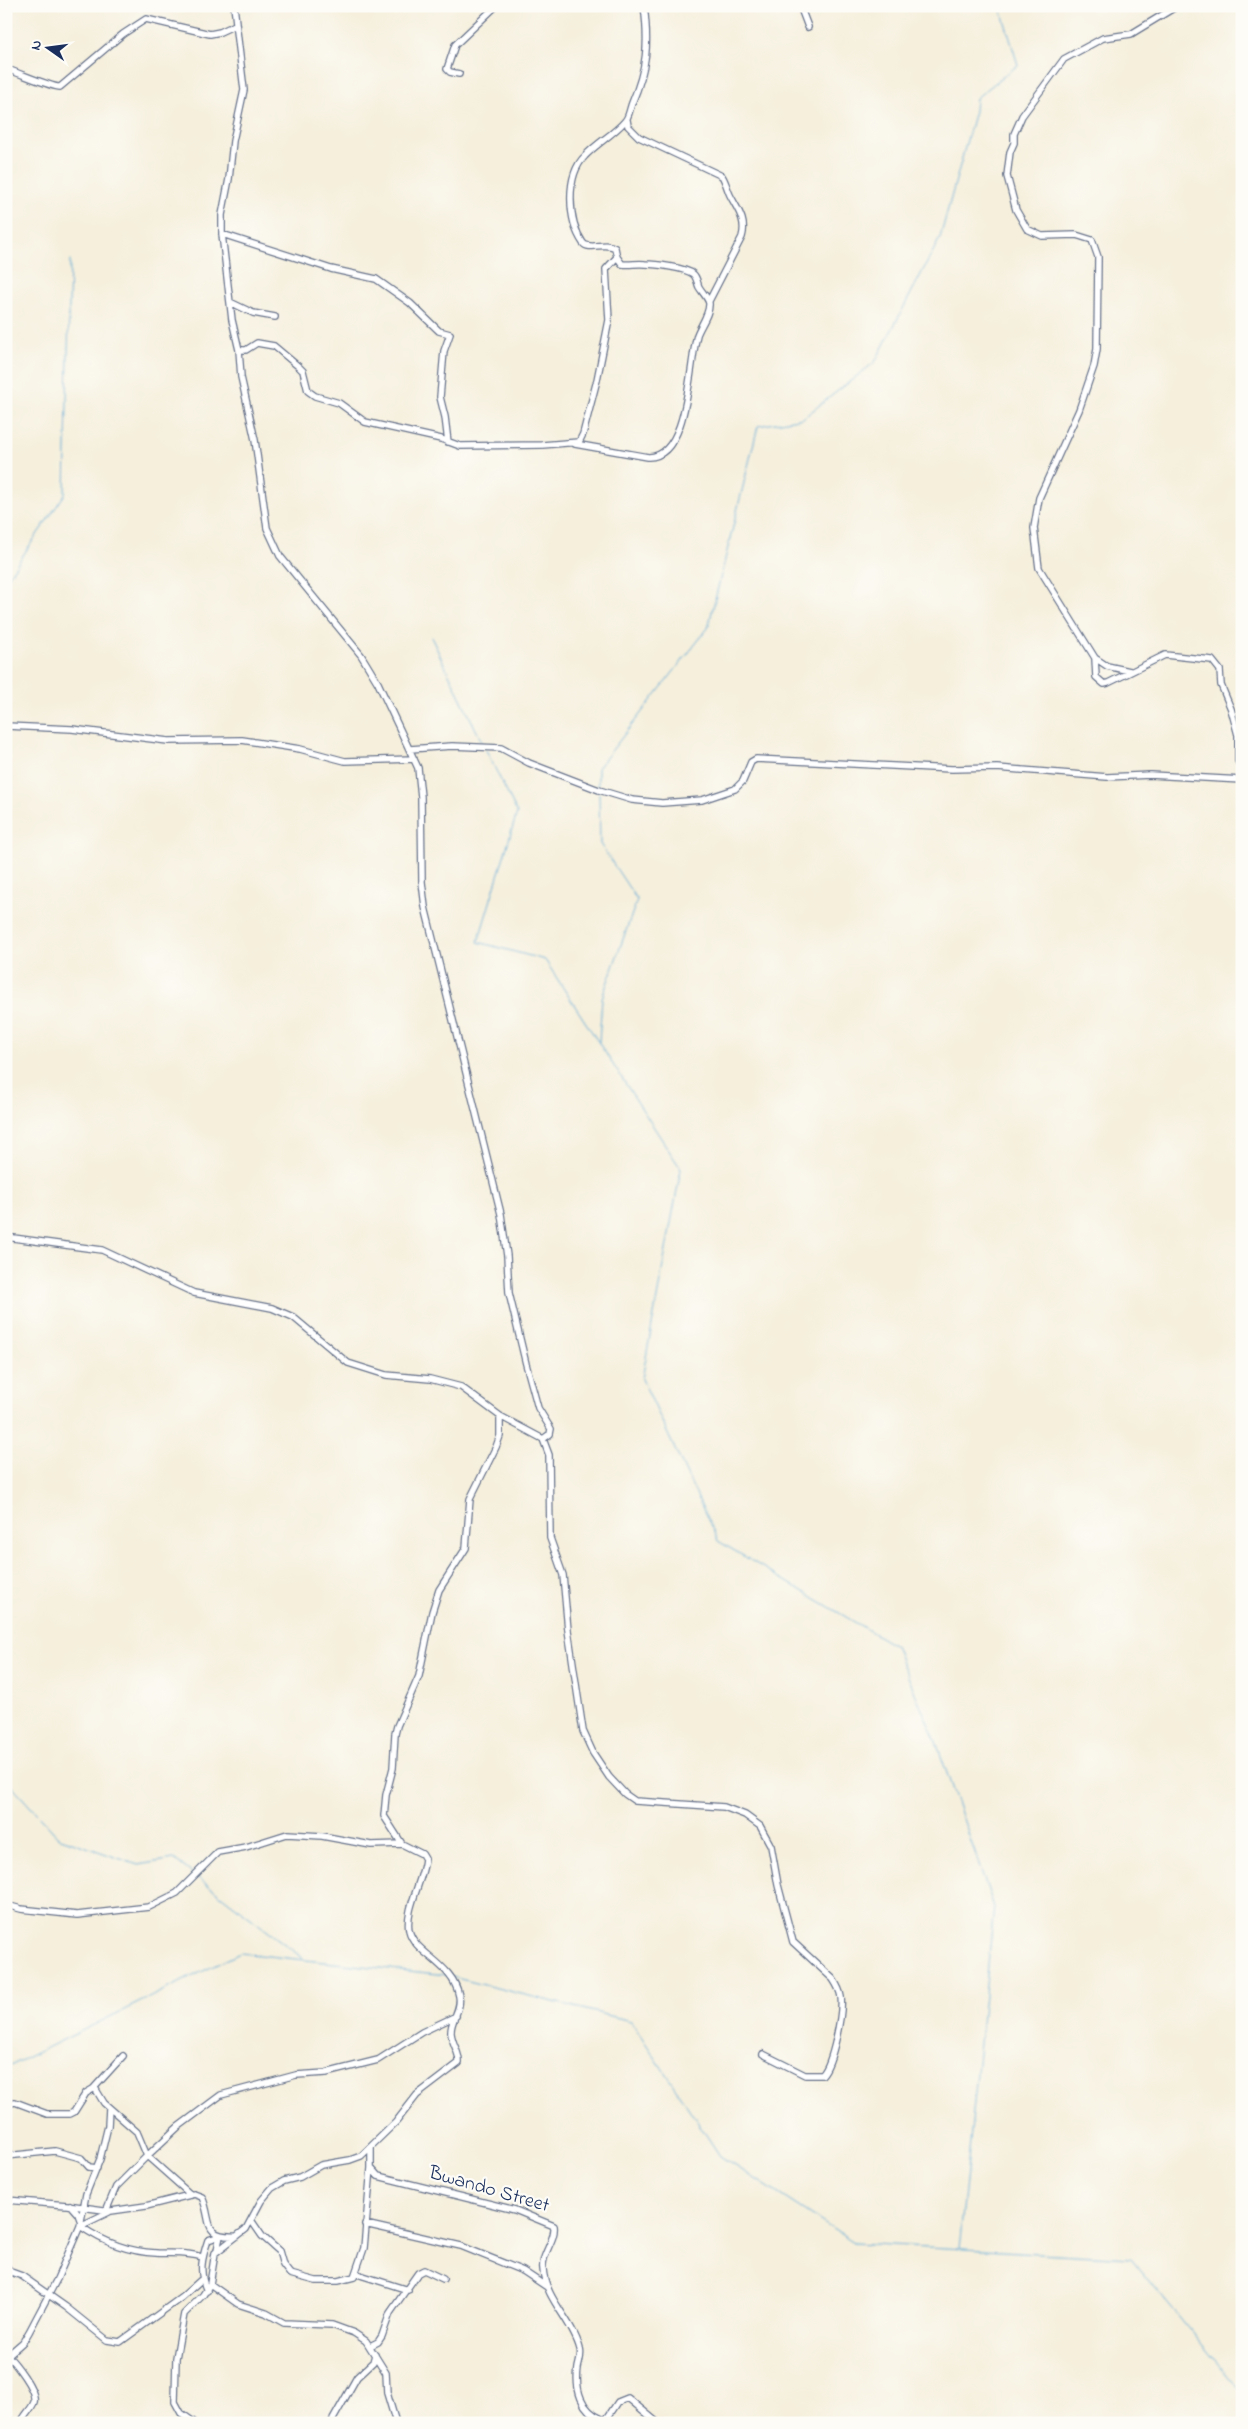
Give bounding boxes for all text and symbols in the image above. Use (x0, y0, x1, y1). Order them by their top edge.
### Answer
north arrow (22, 22, 72, 72)
text: N (26, 38, 48, 52)
street label: Bwando Street (424, 2159, 553, 2221)

